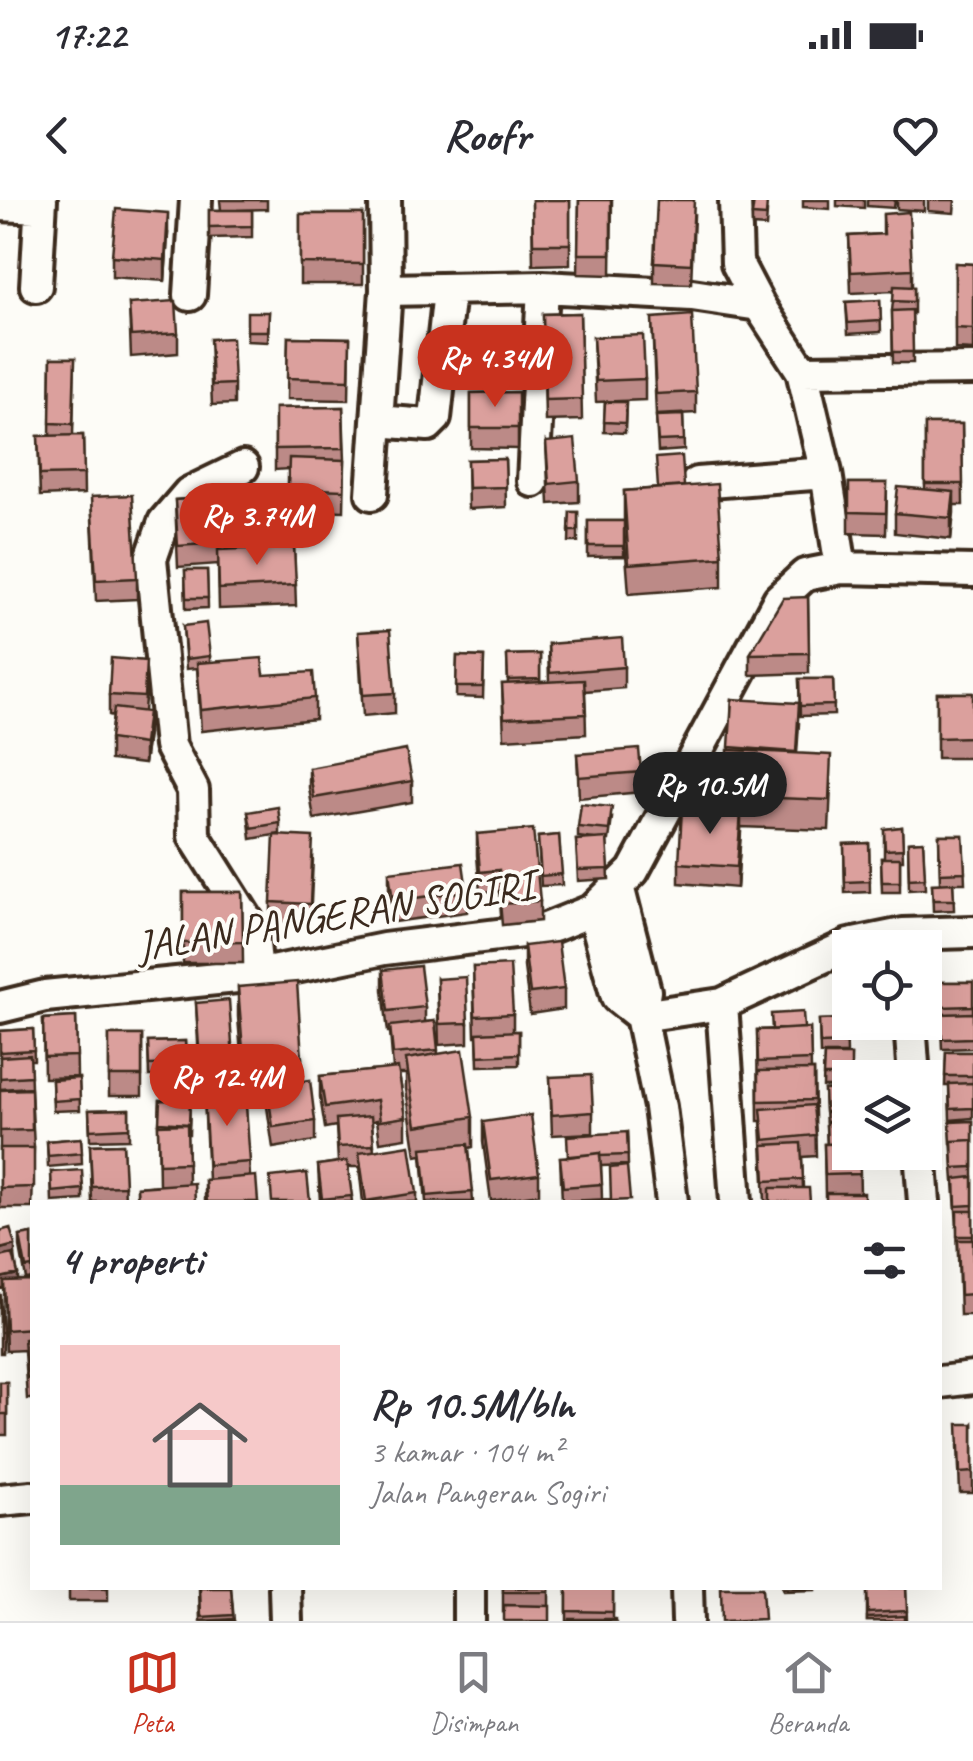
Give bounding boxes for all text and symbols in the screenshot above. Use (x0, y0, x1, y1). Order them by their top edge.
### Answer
text: 17:22 (50, 12, 126, 59)
text: Roofr (443, 107, 530, 164)
icon: back (30, 108, 85, 163)
icon: heart (888, 108, 943, 163)
pin: Rp 4.34M (392, 325, 598, 410)
text: Rp 4.34M (440, 337, 550, 378)
pin: Rp 3.74M (154, 483, 360, 568)
text: Rp 3.74M (202, 495, 312, 536)
pin: Rp 10.5M (607, 752, 813, 837)
text: Rp 10.5M (655, 764, 765, 805)
street label: JALAN PANGERAN SOGIRI (131, 857, 546, 973)
map controls (832, 930, 942, 1170)
button: locate (832, 930, 942, 1040)
pin: Rp 12.4M (124, 1044, 330, 1129)
text: Rp 12.4M (172, 1056, 282, 1097)
button: layers (832, 1060, 942, 1170)
icon: filters (857, 1233, 912, 1288)
text: 4 properti (60, 1234, 202, 1287)
text: Rp 10.5M/bln (370, 1378, 574, 1431)
icon: home (140, 1385, 260, 1505)
text: 3 kamar · 104 m² (370, 1431, 562, 1472)
text: Jalan Pangeran Sogiri (370, 1472, 605, 1513)
tab: Peta (125, 1645, 180, 1740)
tab: Disimpan (430, 1645, 518, 1740)
tab: Beranda (768, 1645, 848, 1740)

